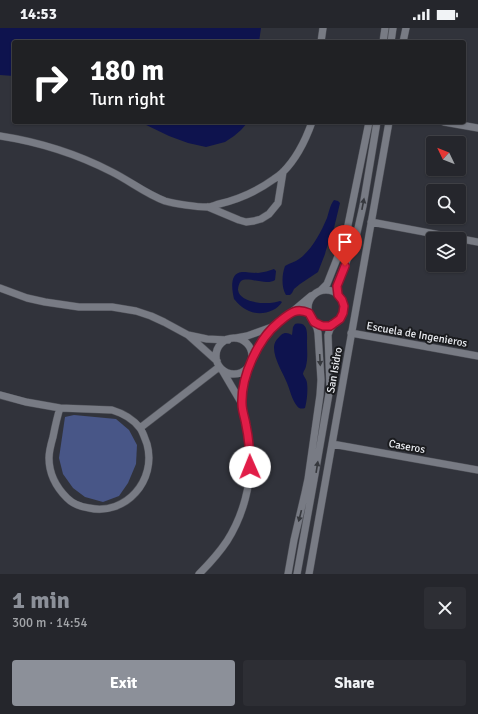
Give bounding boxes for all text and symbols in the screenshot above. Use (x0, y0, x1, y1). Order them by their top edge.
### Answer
text: 14:53 (20, 5, 57, 23)
text: 180 m (90, 54, 164, 88)
icon: right (24, 56, 76, 108)
text: Turn right (90, 88, 165, 110)
north arrow (426, 136, 466, 176)
map controls (426, 136, 466, 272)
button: search (426, 184, 466, 224)
one-way arrow (360, 198, 366, 211)
pin (328, 225, 362, 266)
icon: arrive (334, 231, 356, 253)
button: layers (426, 232, 466, 272)
street label: Escuela de Ingenieros (365, 319, 469, 350)
street label: San Isidro (324, 346, 345, 394)
one-way arrow (316, 354, 323, 366)
street label: Caseros (388, 437, 426, 456)
position arrow (229, 446, 271, 488)
one-way arrow (314, 461, 320, 473)
one-way arrow (296, 510, 302, 522)
text: 1 min (12, 585, 70, 615)
button: close (424, 587, 466, 629)
text: 300 m · 14:54 (12, 615, 88, 631)
button: Exit (12, 660, 235, 706)
button: Share (243, 660, 466, 706)

